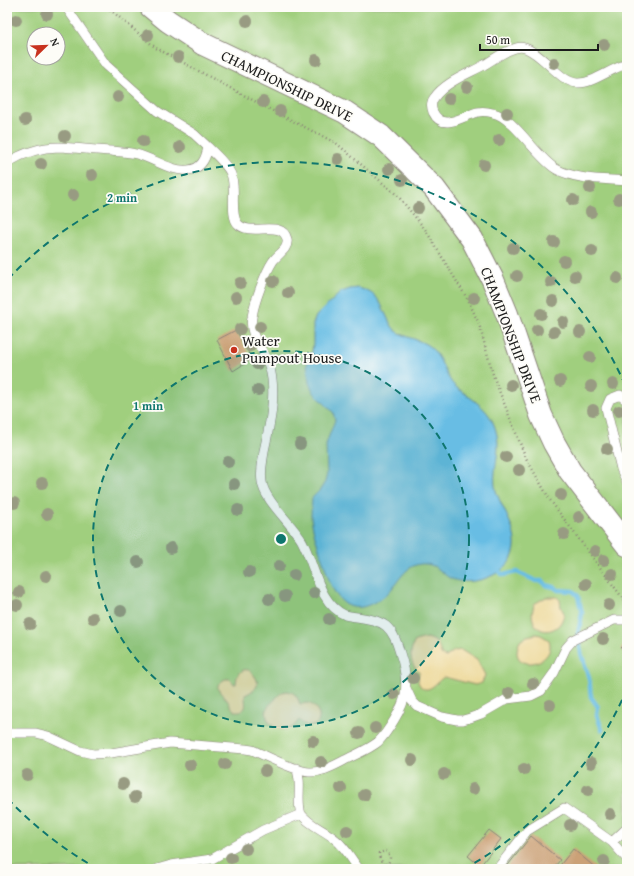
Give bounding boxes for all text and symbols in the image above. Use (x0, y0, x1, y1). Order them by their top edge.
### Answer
north arrow (26, 26, 66, 66)
scale bar (480, 26, 598, 52)
text: 50 m (486, 31, 510, 48)
text: N (46, 36, 64, 49)
street label: CHAMPIONSHIP DRIVE (218, 45, 357, 127)
text: 2 min (107, 189, 137, 206)
street label: CHAMPIONSHIP DRIVE (476, 264, 547, 406)
place label: Water Pumpout House (242, 330, 342, 368)
marker: Water Pumpout House (229, 345, 239, 355)
text: 1 min (133, 397, 163, 414)
centre of rings (274, 532, 288, 546)

